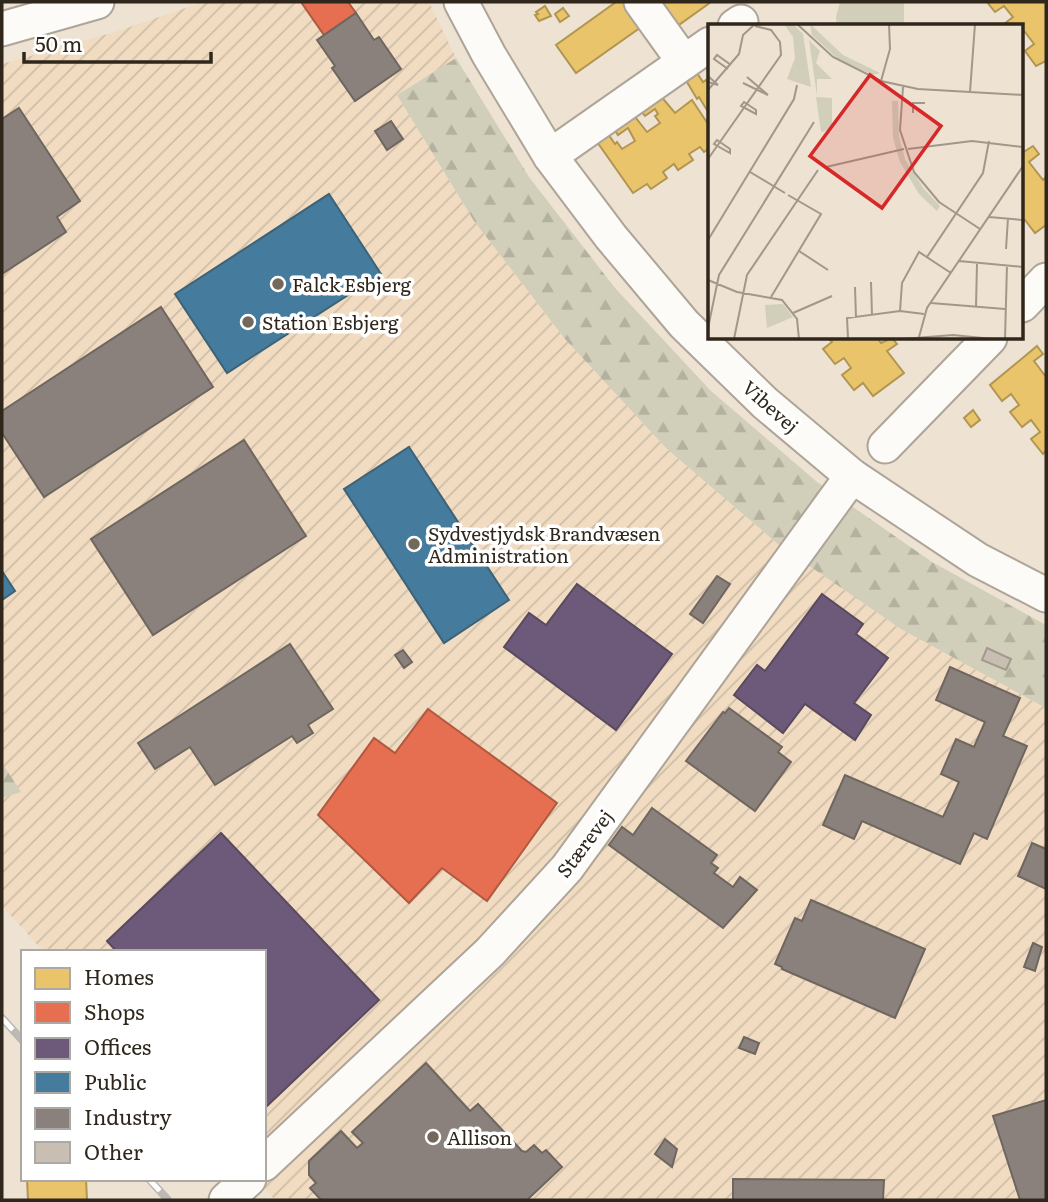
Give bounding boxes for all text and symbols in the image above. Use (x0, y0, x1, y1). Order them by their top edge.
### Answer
scale bar (24, 21, 212, 65)
inset map (708, 24, 1024, 340)
text: 50 m (35, 27, 82, 58)
place label: Falck Esbjerg (292, 270, 411, 298)
marker: Falck Esbjerg (270, 276, 286, 292)
place label: Station Esbjerg (262, 308, 399, 336)
marker: Station Esbjerg (240, 314, 256, 330)
street label: Vibevej (737, 373, 805, 439)
place label: Sydvestjydsk Brandvæsen Administration (428, 519, 660, 569)
marker: Sydvestjydsk Brandvæsen Administration (406, 536, 422, 552)
street label: Stærevej (549, 803, 619, 883)
legend (21, 950, 266, 1181)
text: Homes (84, 960, 154, 991)
text: Shops (84, 995, 145, 1026)
text: Offices (84, 1030, 151, 1061)
text: Public (84, 1065, 146, 1096)
text: Industry (84, 1100, 172, 1131)
place label: Allison (447, 1123, 512, 1151)
marker: Allison (425, 1129, 441, 1145)
text: Other (84, 1135, 143, 1166)

